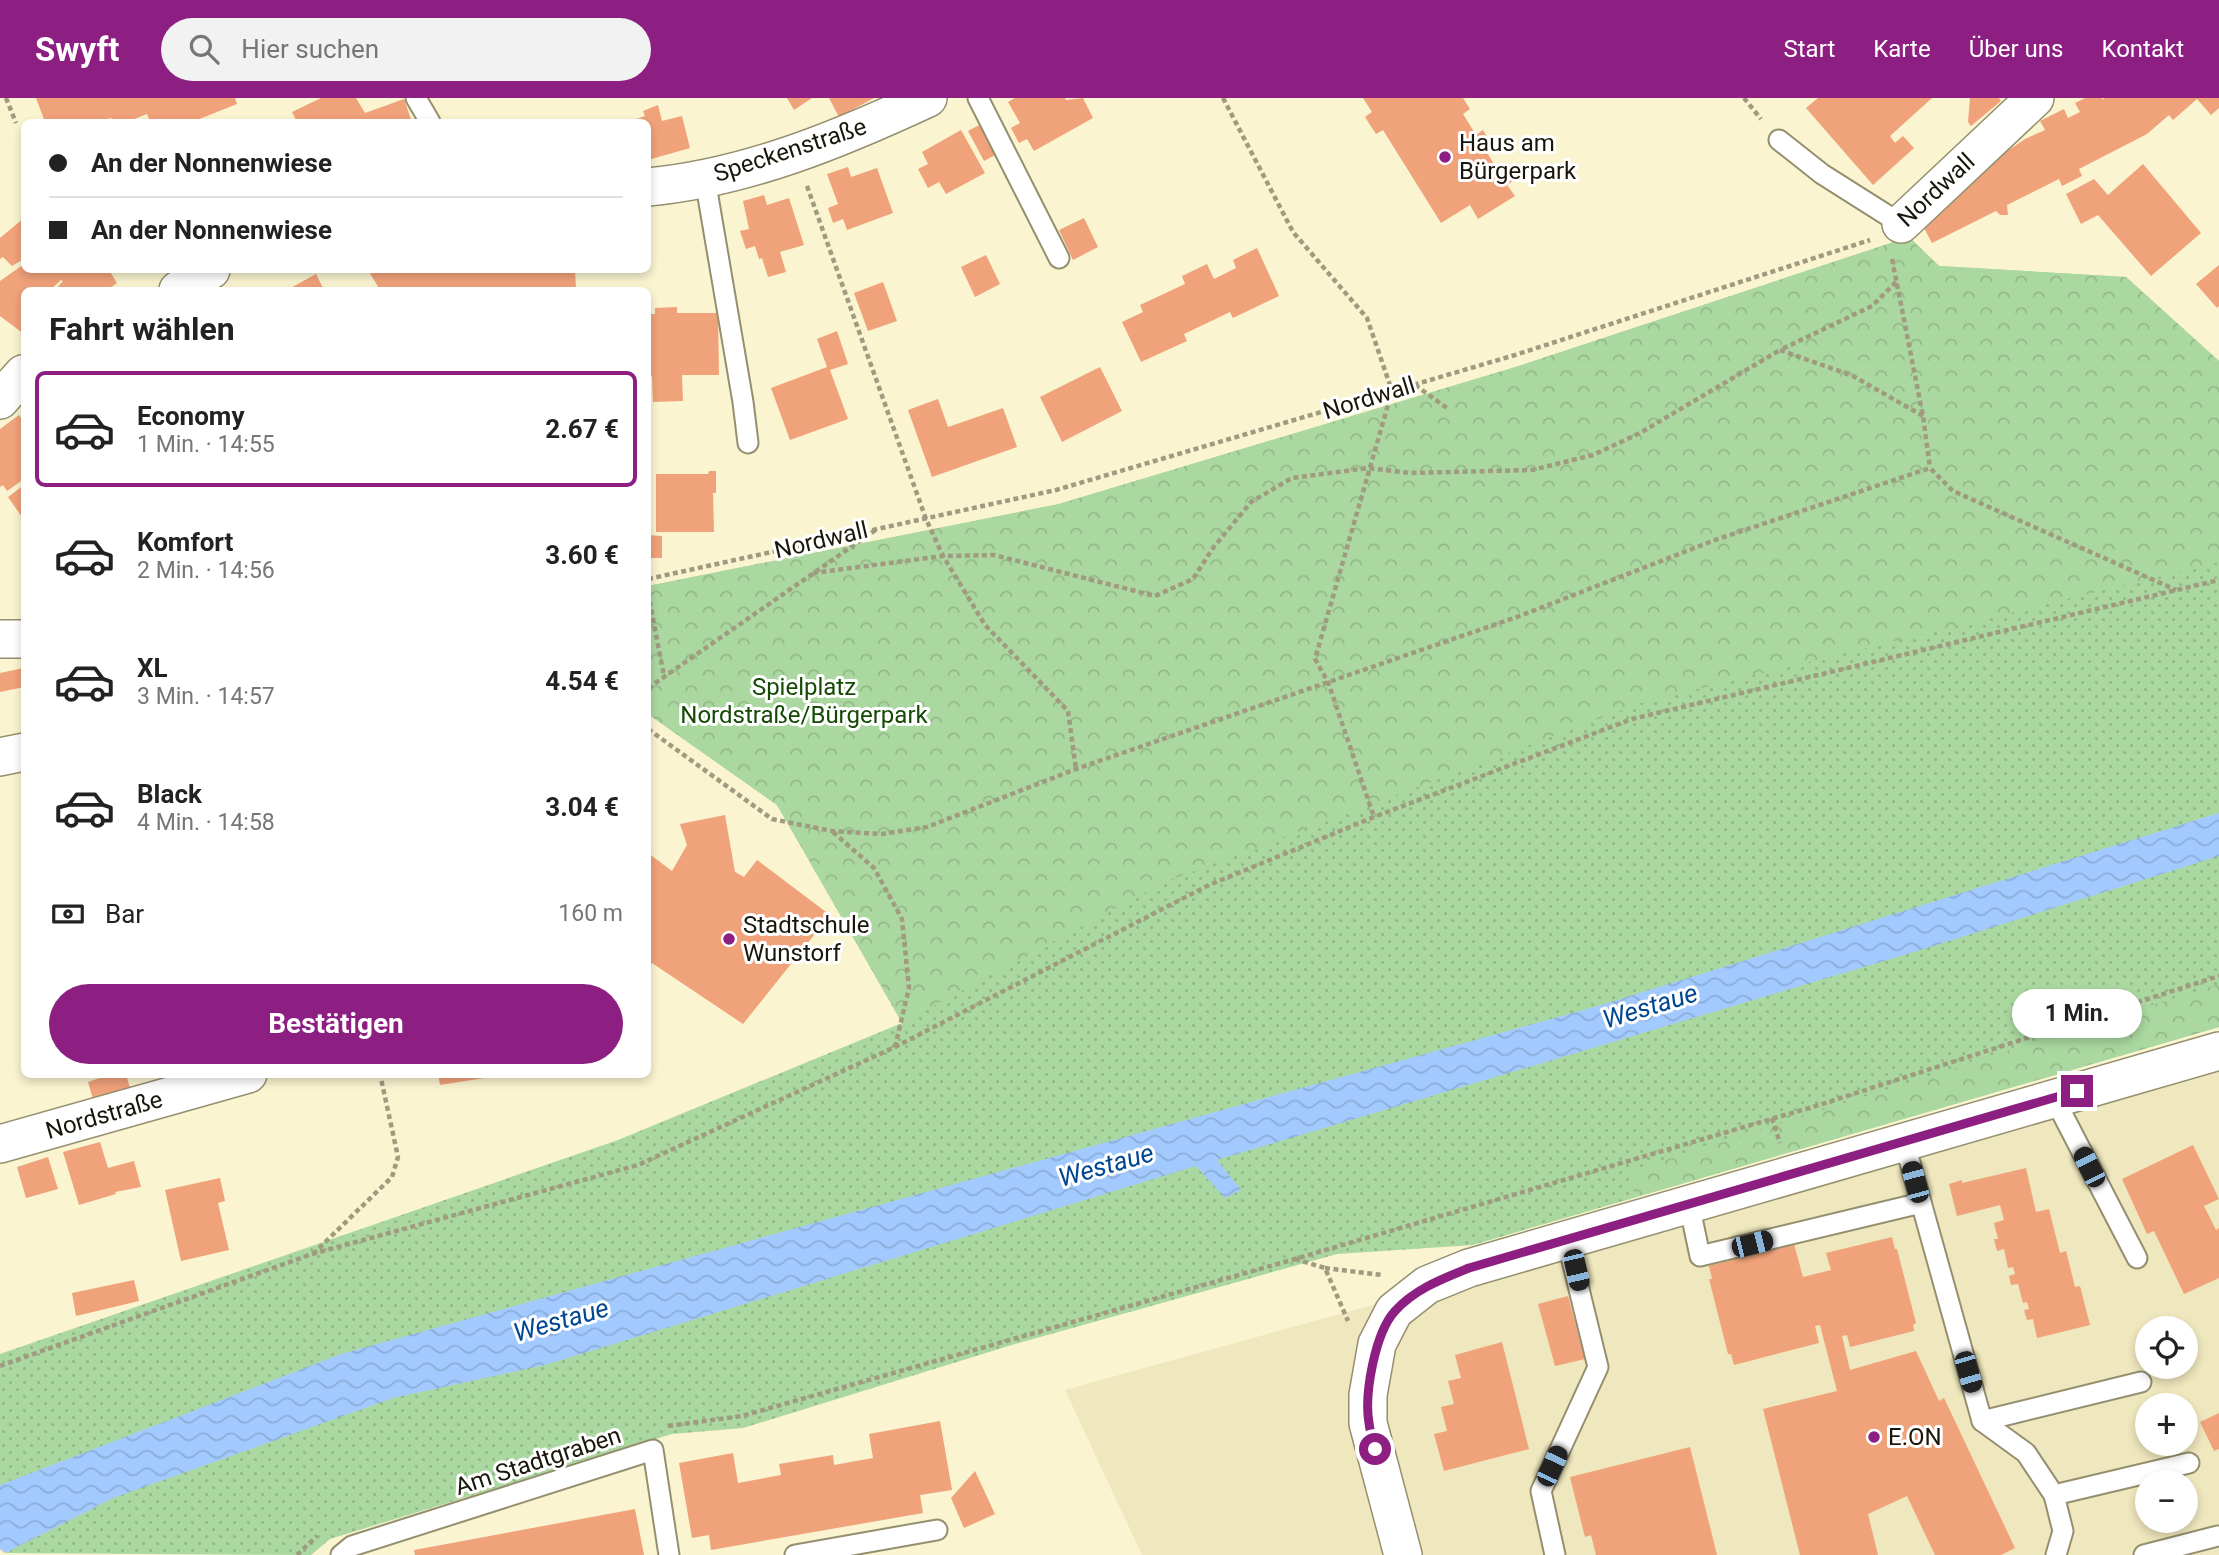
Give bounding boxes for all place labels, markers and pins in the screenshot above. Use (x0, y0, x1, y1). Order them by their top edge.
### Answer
place label: Haus am Bürgerpark (1459, 129, 1577, 185)
marker: Haus am Bürgerpark (1437, 149, 1453, 165)
place label: Stadtschule Wunstorf (743, 911, 870, 967)
marker: Stadtschule Wunstorf (721, 931, 737, 947)
place label: E.ON (1888, 1423, 1942, 1451)
marker: E.ON (1866, 1429, 1882, 1445)

